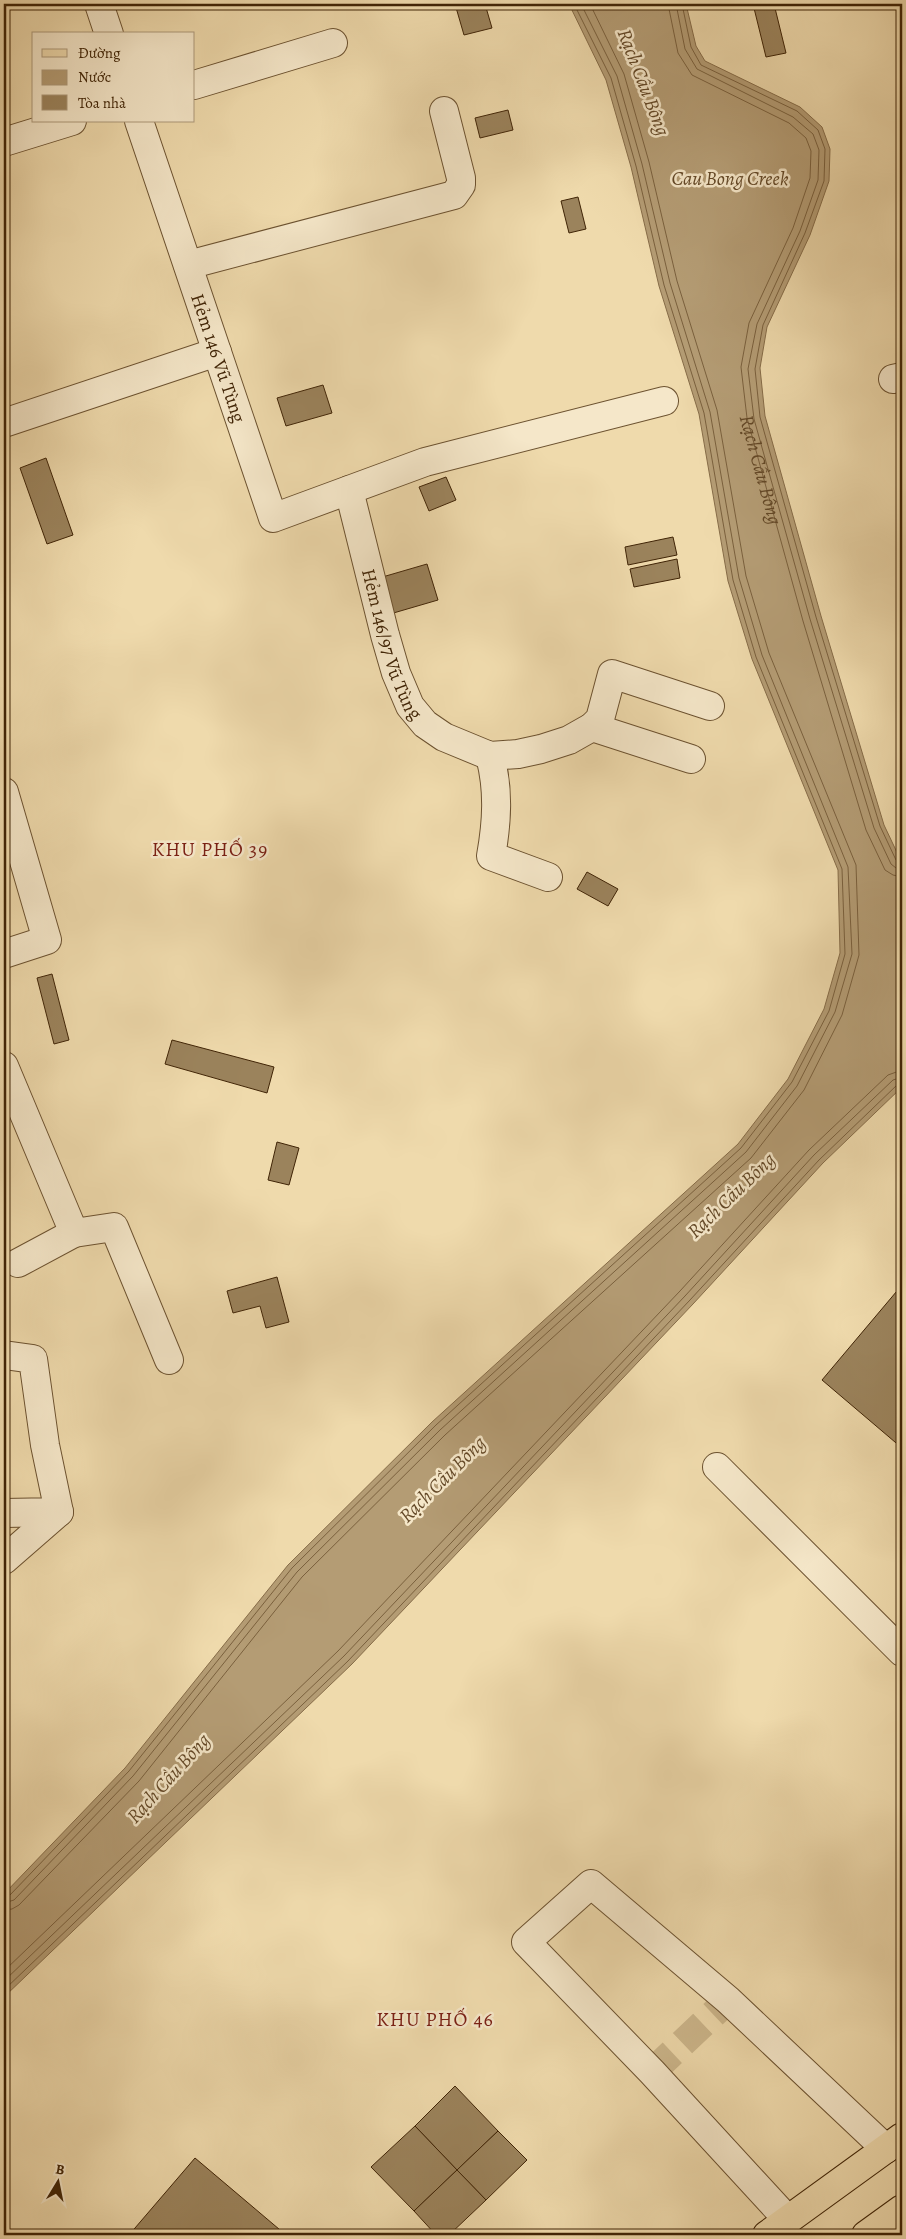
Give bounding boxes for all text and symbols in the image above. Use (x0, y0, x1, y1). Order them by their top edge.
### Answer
water label: Rạch Cầu Bông (611, 25, 676, 140)
legend (32, 32, 195, 122)
text: Đường (78, 43, 121, 63)
text: Nước (78, 67, 111, 87)
text: Tòa nhà (78, 93, 126, 113)
water label: Cau Bong Creek (671, 165, 789, 192)
street label: Hẻm 146 Vũ Tùng (184, 290, 252, 427)
water label: Rạch Cầu Bông (733, 412, 789, 528)
street label: Hẻm 146/97 Vũ Tùng (355, 566, 428, 726)
district label: KHU PHỐ 39 (152, 836, 268, 863)
water label: Rạch Cầu Bông (681, 1146, 781, 1244)
water label: Rạch Cầu Bông (393, 1430, 492, 1529)
water label: Rạch Cầu Bông (121, 1727, 216, 1829)
district label: KHU PHỐ 46 (376, 2006, 494, 2033)
north arrow (32, 2156, 82, 2206)
text: B (54, 2160, 66, 2180)

